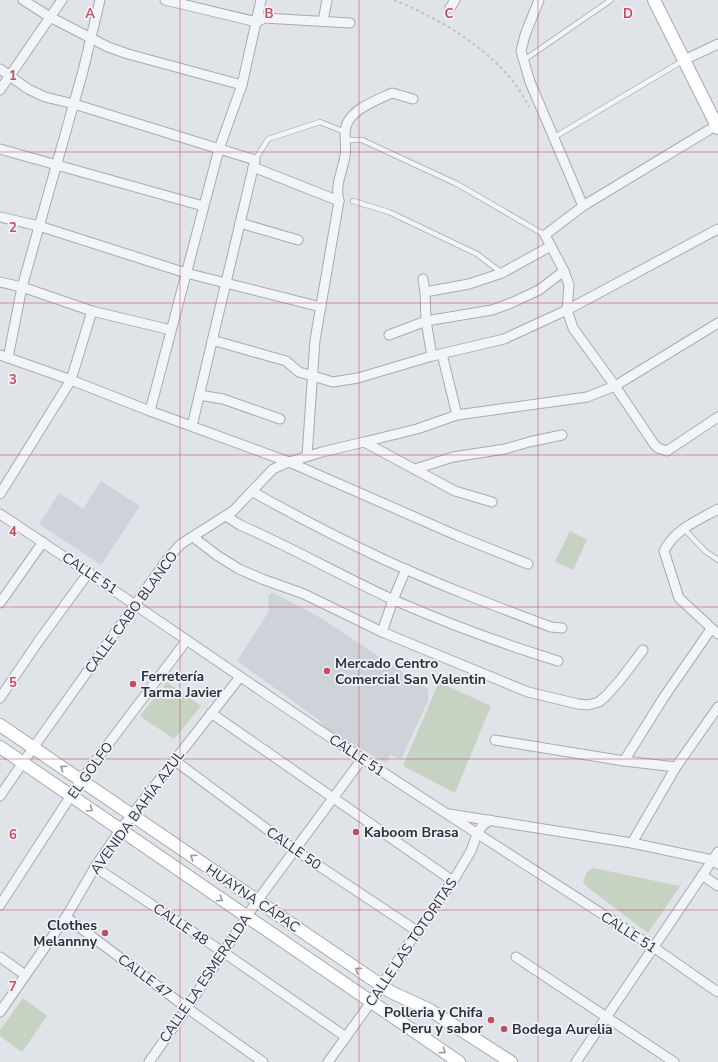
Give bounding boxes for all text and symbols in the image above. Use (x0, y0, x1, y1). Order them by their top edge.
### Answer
text: A (85, 5, 95, 23)
text: B (265, 5, 274, 23)
text: C (445, 5, 454, 23)
text: D (623, 5, 633, 23)
text: 1 (9, 67, 17, 85)
text: 2 (9, 219, 17, 237)
text: 3 (9, 371, 17, 389)
text: 4 (9, 523, 17, 541)
street label: CALLE CABO BLANCO (81, 547, 182, 677)
street label: CALLE 51 (58, 548, 121, 599)
place label: Mercado Centro Comercial San Valentin (335, 654, 486, 689)
marker: Mercado Centro Comercial San Valentin (322, 666, 332, 676)
place label: Ferretería Tarma Javier (141, 667, 223, 702)
text: 5 (9, 674, 17, 692)
marker: Ferretería Tarma Javier (128, 679, 138, 689)
street label: CALLE 51 (325, 730, 388, 781)
street label: EL GOLFO (63, 738, 118, 803)
street label: AVENIDA BAHÍA AZUL (86, 746, 189, 878)
one-way arrow (60, 766, 67, 773)
one-way arrow (85, 804, 92, 811)
street label: CALLE 50 (262, 823, 325, 874)
place label: Kaboom Brasa (364, 823, 459, 842)
text: 6 (9, 826, 17, 844)
marker: Kaboom Brasa (351, 827, 361, 837)
one-way arrow (191, 855, 198, 862)
street label: HUAYNA CÁPAC (202, 860, 303, 937)
street label: CALLE LAS TOTORITAS (361, 874, 462, 1010)
one-way arrow (215, 894, 222, 901)
street label: CALLE 48 (149, 899, 212, 950)
street label: CALLE 51 (597, 907, 660, 958)
street label: CALLE LA ESMERALDA (155, 910, 256, 1046)
place label: Clothes Melannny (33, 916, 98, 951)
marker: Clothes Melannny (100, 928, 110, 938)
street label: CALLE 47 (114, 950, 176, 1003)
one-way arrow (356, 968, 363, 975)
text: 7 (9, 978, 17, 996)
place label: Polleria y Chifa Peru y sabor (384, 1003, 484, 1038)
marker: Polleria y Chifa Peru y sabor (486, 1015, 496, 1025)
place label: Bodega Aurelia (512, 1020, 613, 1039)
marker: Bodega Aurelia (499, 1024, 509, 1034)
one-way arrow (438, 1046, 445, 1053)

